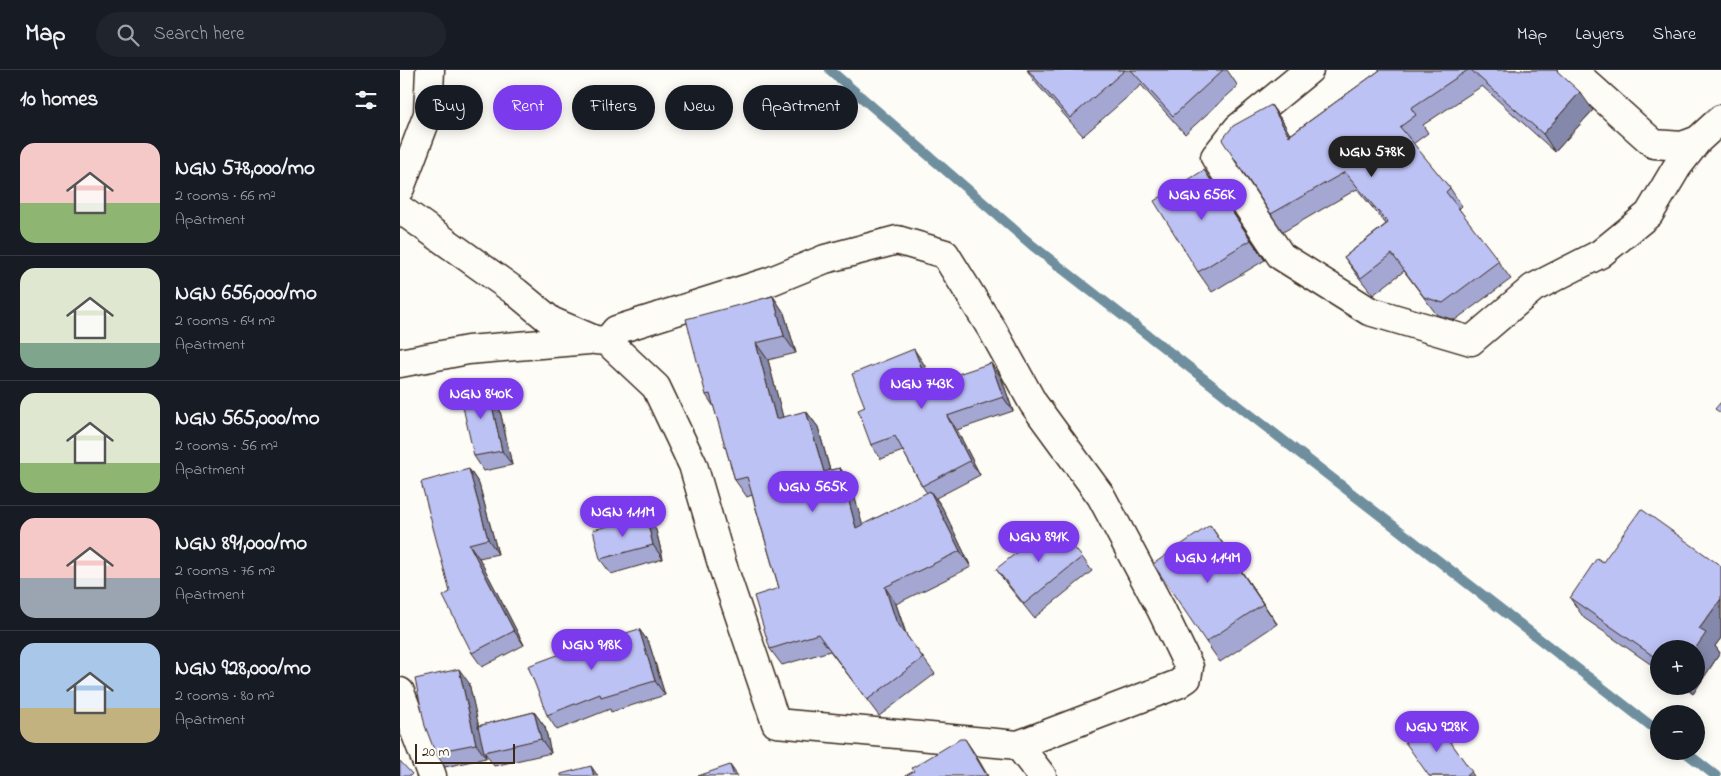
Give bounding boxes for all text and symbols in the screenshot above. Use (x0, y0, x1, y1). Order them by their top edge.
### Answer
search box (96, 12, 446, 57)
text: Map (25, 17, 66, 52)
icon: search (114, 21, 142, 49)
text: Search here (154, 21, 245, 48)
text: Map (1517, 22, 1547, 48)
text: Layers (1575, 22, 1625, 48)
text: Share (1653, 22, 1696, 48)
text: 10 homes (20, 85, 98, 115)
chip: Buy (415, 85, 483, 130)
chip: Rent (493, 85, 562, 130)
chip: Filters (572, 85, 655, 130)
chip: New (665, 85, 733, 130)
chip: Apartment (743, 85, 858, 130)
icon: filters (352, 86, 380, 114)
pin: NGN 578K (1320, 136, 1424, 178)
text: NGN 578K (1339, 140, 1405, 164)
text: NGN 578,000/mo (175, 154, 315, 184)
icon: home (60, 163, 120, 223)
pin: NGN 656K (1150, 178, 1254, 221)
text: NGN 656K (1169, 183, 1235, 207)
text: 2 rooms · 66 m² (175, 184, 276, 208)
text: Apartment (175, 208, 245, 232)
text: NGN 656,000/mo (175, 279, 317, 309)
icon: home (60, 288, 120, 348)
text: 2 rooms · 64 m² (175, 309, 275, 333)
text: Apartment (175, 333, 245, 357)
pin: NGN 743K (870, 368, 974, 410)
text: NGN 743K (890, 372, 954, 396)
pin: NGN 840K (429, 378, 533, 420)
text: NGN 840K (450, 382, 512, 406)
text: NGN 565,000/mo (175, 404, 320, 434)
icon: home (60, 413, 120, 473)
text: 2 rooms · 56 m² (175, 434, 278, 458)
text: Apartment (175, 458, 245, 482)
pin: NGN 565K (761, 470, 865, 513)
text: NGN 565K (779, 475, 847, 499)
pin: NGN 1.11M (566, 496, 680, 538)
text: NGN 1.11M (591, 500, 655, 524)
pin: NGN 891K (987, 520, 1091, 563)
text: NGN 891K (1009, 525, 1069, 549)
text: NGN 891,000/mo (175, 529, 307, 559)
icon: home (60, 538, 120, 598)
pin: NGN 1.14M (1151, 542, 1265, 584)
text: NGN 1.14M (1175, 546, 1241, 570)
text: 2 rooms · 76 m² (175, 559, 275, 583)
text: Apartment (175, 583, 245, 607)
pin: NGN 918K (540, 628, 644, 671)
text: NGN 918K (562, 633, 622, 657)
map controls (1650, 640, 1705, 760)
button: + (1650, 640, 1705, 695)
text: NGN 928,000/mo (175, 654, 311, 684)
icon: home (60, 663, 120, 723)
text: 2 rooms · 80 m² (175, 684, 275, 708)
button: − (1650, 705, 1705, 760)
text: Apartment (175, 708, 245, 732)
pin: NGN 928K (1385, 710, 1489, 753)
text: NGN 928K (1406, 715, 1468, 739)
scale bar (415, 741, 515, 764)
text: 20 m (422, 742, 449, 763)

